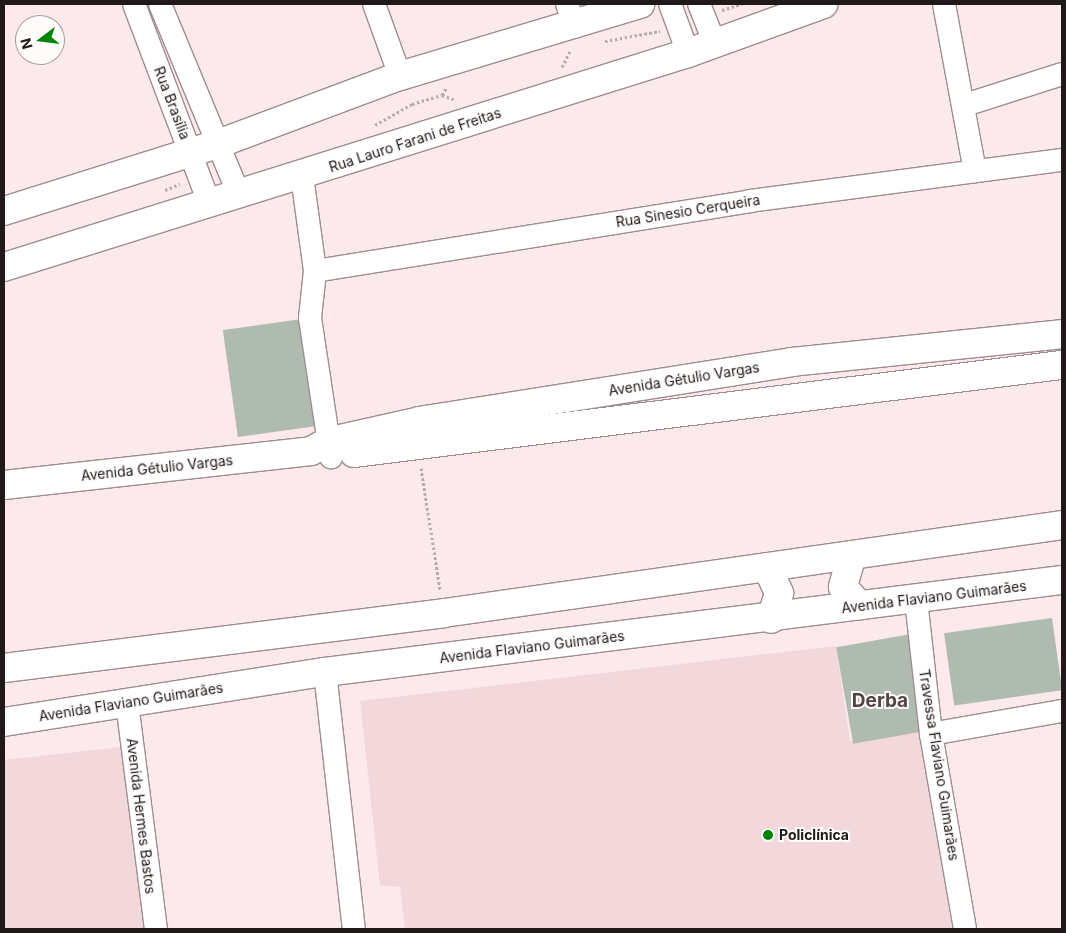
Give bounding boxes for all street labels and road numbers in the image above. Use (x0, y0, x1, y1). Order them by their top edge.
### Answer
street label: Rua Brasília (150, 64, 194, 142)
street label: Rua Lauro Farani de Freitas (327, 104, 503, 176)
street label: Rua Sinesio Cerqueira (615, 191, 761, 231)
street label: Avenida Gétulio Vargas (607, 359, 761, 399)
street label: Avenida Gétulio Vargas (80, 452, 234, 484)
street label: Avenida Flaviano Guimarães (840, 577, 1028, 617)
street label: Avenida Flaviano Guimarães (438, 627, 626, 667)
street label: Travessa Flaviano Guimarães (916, 668, 962, 862)
street label: Avenida Flaviano Guimarães (38, 679, 224, 725)
street label: Avenida Hermes Bastos (123, 737, 159, 895)

